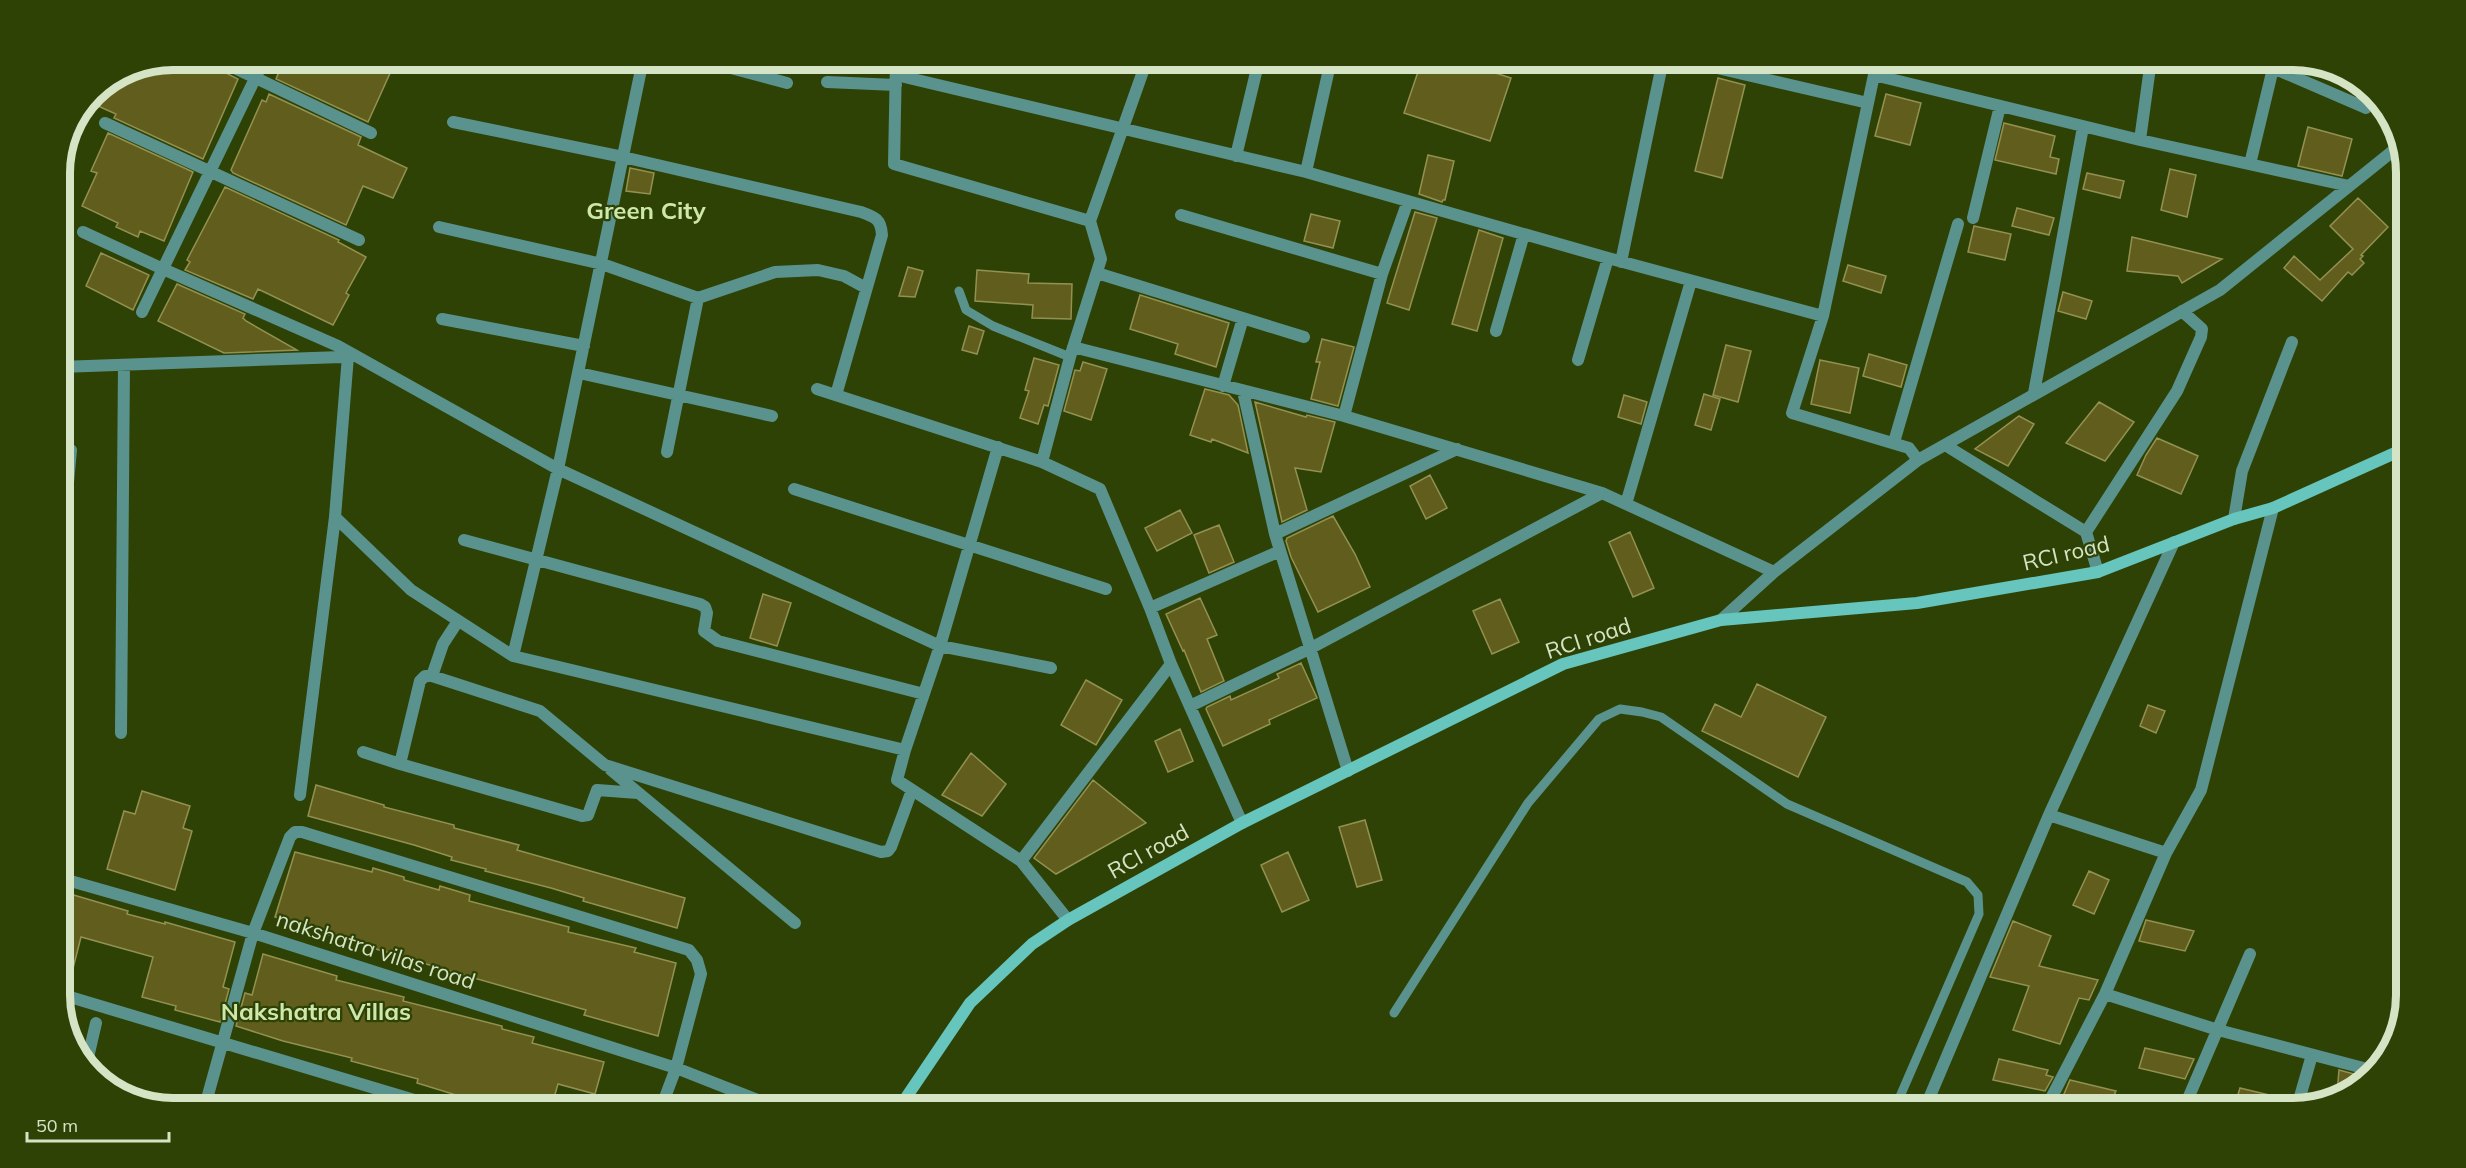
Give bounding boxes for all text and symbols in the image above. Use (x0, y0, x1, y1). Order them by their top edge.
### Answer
district label: Green City (586, 195, 707, 225)
street label: RCI road (2020, 529, 2112, 577)
street label: RCI road (1542, 611, 1634, 665)
street label: RCI road (1103, 817, 1193, 885)
street label: nakshatra vilas road (273, 905, 479, 995)
district label: Nakshatra Villas (221, 996, 411, 1026)
scale bar (27, 1105, 170, 1143)
text: 50 m (36, 1114, 78, 1137)

